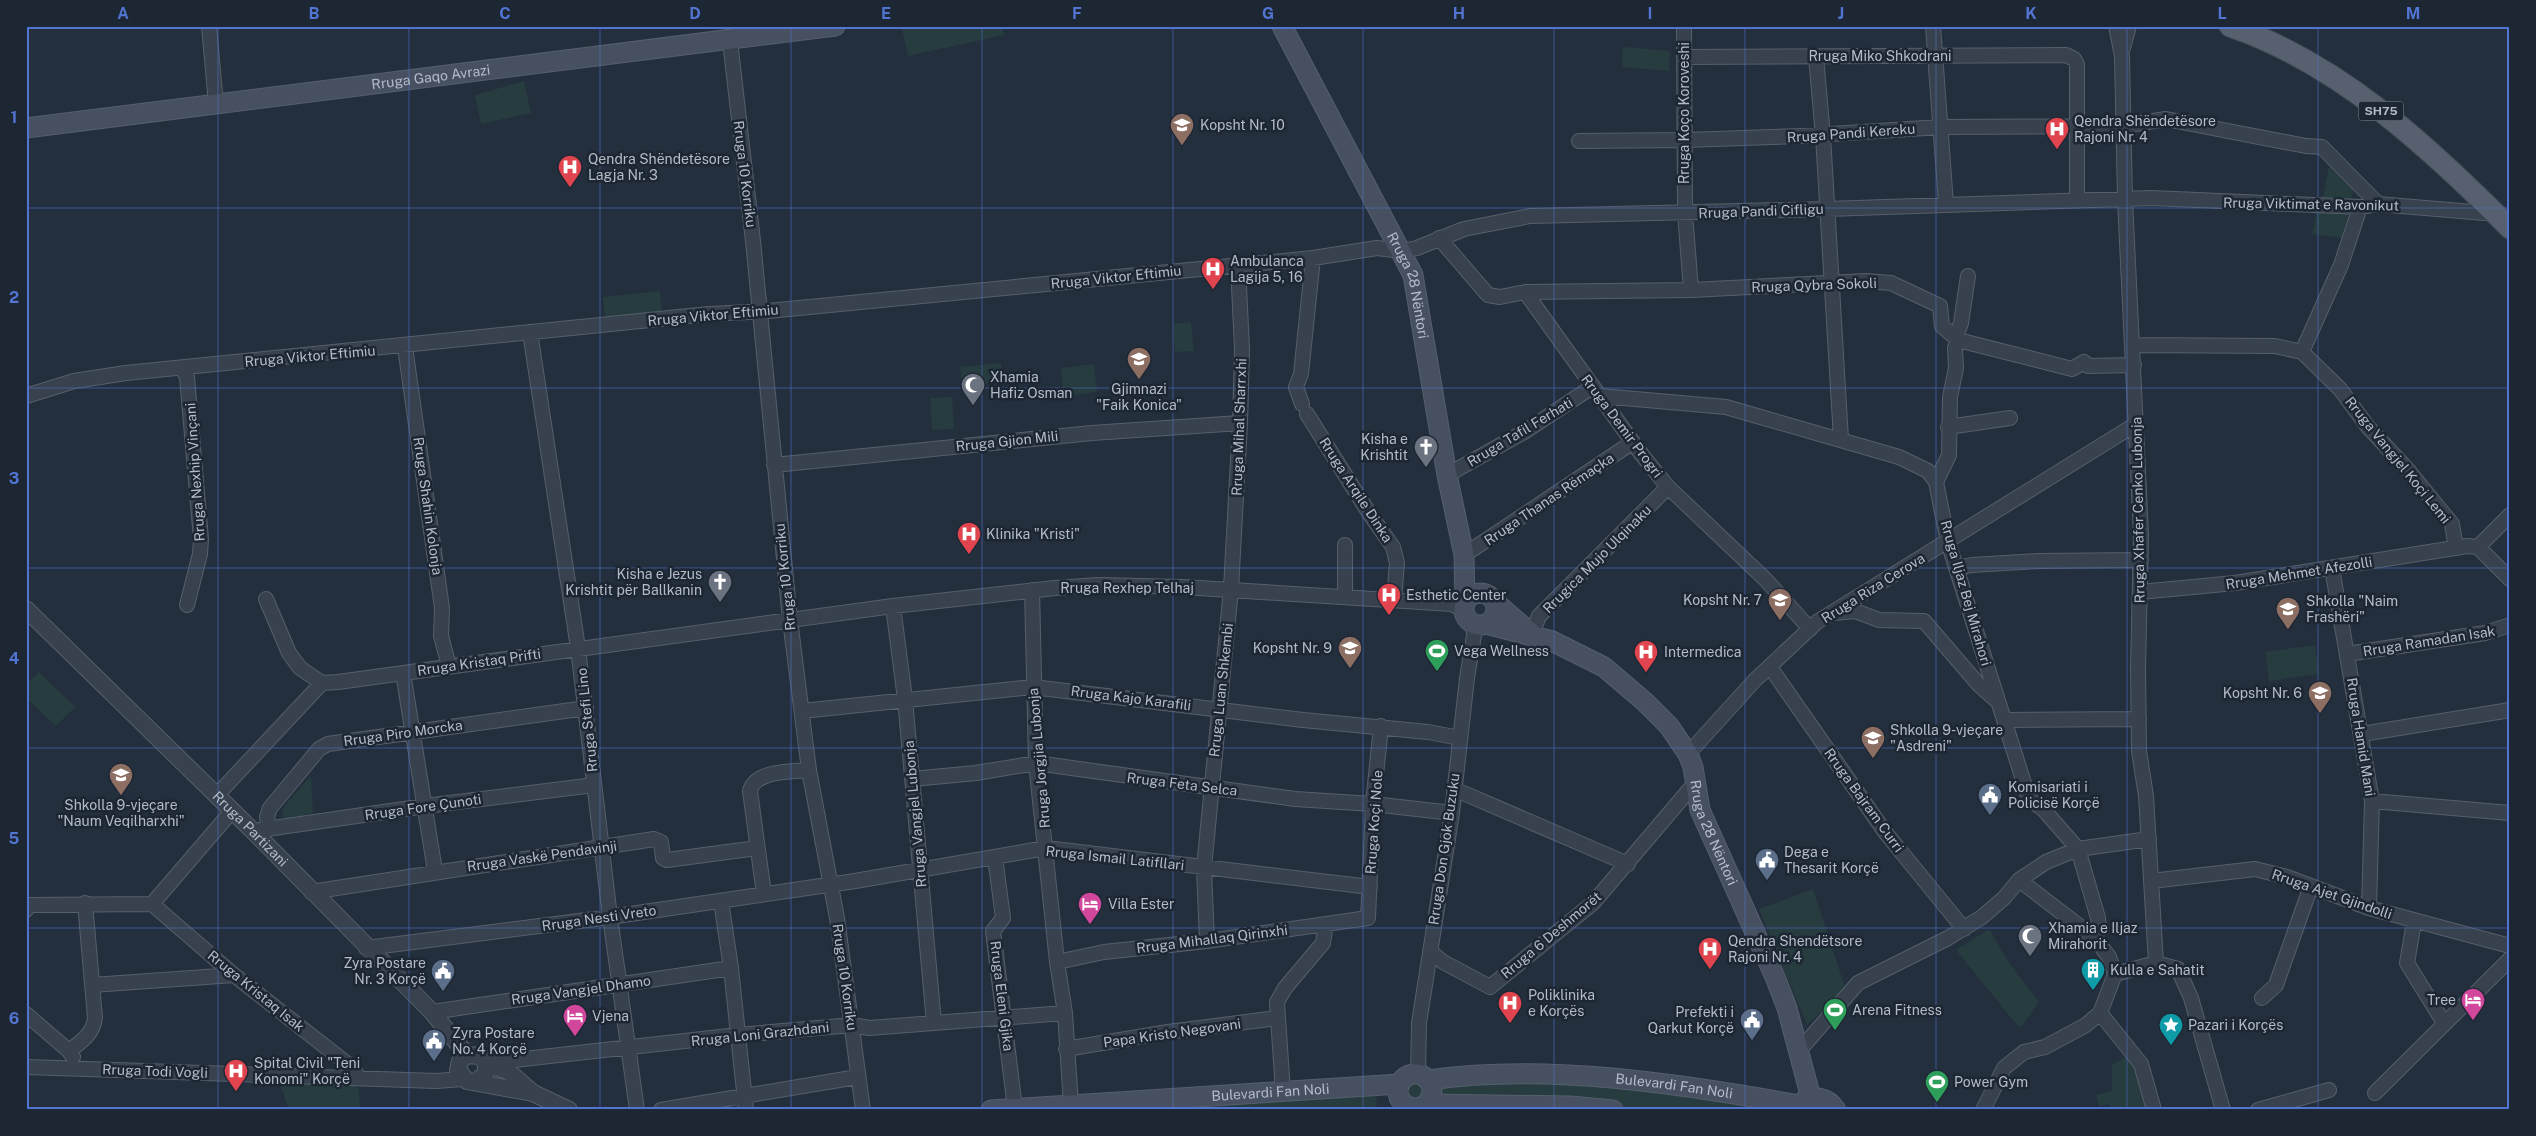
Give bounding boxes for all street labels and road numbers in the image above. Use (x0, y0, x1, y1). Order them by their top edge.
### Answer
street label: Rruga Koço Koroveshi (1676, 42, 1692, 184)
street label: Rruga Miko Shkodrani (1808, 48, 1952, 64)
street label: Rruga Gaqo Avrazi (370, 62, 491, 92)
road number: SH75 (2358, 102, 2404, 120)
street label: Rruga 10 Korriku (730, 120, 760, 228)
street label: Rruga Pandi Kereku (1786, 121, 1916, 145)
street label: Rruga Viktimat e Ravonikut (2223, 194, 2399, 214)
street label: Rruga Pandi Cifligu (1698, 201, 1824, 221)
street label: Rruga 28 Nëntori (1384, 229, 1432, 340)
street label: Rruga Viktor Eftimiu (1050, 262, 1182, 292)
street label: Rruga Qybra Sokoli (1751, 275, 1877, 295)
street label: Rruga Viktor Eftimiu (647, 301, 779, 329)
street label: Rruga Viktor Eftimiu (244, 342, 376, 370)
street label: Rruga Mihal Sharrxhi (1229, 358, 1249, 496)
street label: Rruga Demir Progri (1578, 371, 1666, 481)
street label: Rruga Tafil Ferhati (1464, 394, 1576, 470)
street label: Rruga Vangjel Koçi Lemi (2342, 394, 2454, 526)
street label: Rruga Nexhip Vinçani (182, 402, 208, 542)
street label: Rruga Xhafer Cenko Lubonja (2128, 417, 2148, 603)
street label: Rruga Gjion Mili (955, 428, 1059, 454)
street label: Rruga Arqile Dinka (1316, 435, 1396, 545)
street label: Rruga Shahin Kolonja (410, 436, 446, 576)
street label: Rruga Thanas Rëmaçka (1481, 450, 1617, 548)
street label: Rrugica Mujo Ulqinaku (1540, 502, 1654, 616)
street label: Rruga Iljaz Bej Mirahori (1938, 518, 1994, 668)
street label: Rruga 10 Korriku (771, 523, 799, 631)
street label: Rruga Riza Cerova (1818, 550, 1928, 626)
street label: Rruga Mehmet Afezolli (2225, 554, 2373, 592)
street label: Rruga Rexhep Telhaj (1060, 580, 1194, 596)
street label: Rruga Luan Shkembi (1206, 622, 1236, 758)
street label: Rruga Ramadan Isak (2362, 623, 2496, 659)
street label: Rruga Kristaq Prifti (416, 645, 542, 679)
street label: Rruga Stefi Lino (574, 667, 600, 773)
street label: Rruga Hamid Mani (2344, 676, 2378, 798)
street label: Rruga Kajo Karafili (1070, 683, 1192, 713)
street label: Rruga Jorgjia Lubonja (1025, 687, 1053, 829)
street label: Rruga Piro Morcka (342, 717, 464, 749)
street label: Rruga Vangjel Lubonja (901, 740, 929, 888)
street label: Rruga Bajram Curri (1821, 745, 1907, 855)
street label: Rruga Feta Selca (1126, 769, 1238, 799)
street label: Rruga Koçi Nole (1362, 769, 1386, 875)
street label: Rruga Don Gjok Buzuku (1425, 772, 1463, 926)
street label: Rruga 28 Nëntori (1687, 779, 1741, 888)
street label: Rruga Partizani (209, 788, 291, 870)
street label: Rruga Fore Çunoti (364, 791, 482, 823)
street label: Rruga Vaskë Pendavinji (466, 838, 618, 874)
street label: Rruga Ismail Latifllari (1045, 843, 1185, 873)
street label: Rruga Ajet Gjindolli (2270, 866, 2394, 922)
street label: Rruga 6 Deshmorët (1498, 888, 1604, 982)
street label: Rruga Nesti Vreto (541, 902, 657, 934)
street label: Rruga Mihallaq Qirinxhi (1135, 922, 1289, 956)
street label: Rruga 10 Korriku (830, 923, 860, 1031)
street label: Rruga Eleni Gjika (987, 940, 1017, 1052)
street label: Rruga Kristaq Isak (205, 947, 308, 1035)
street label: Rruga Vangjel Dhamo (510, 972, 652, 1008)
street label: Papa Kristo Negovani (1102, 1015, 1242, 1051)
street label: Rruga Loni Grazhdani (690, 1019, 830, 1049)
street label: Rruga Todi Vogli (102, 1061, 208, 1081)
street label: Bulevardi Fan Noli (1615, 1070, 1734, 1102)
street label: Bulevardi Fan Noli (1211, 1081, 1330, 1104)

